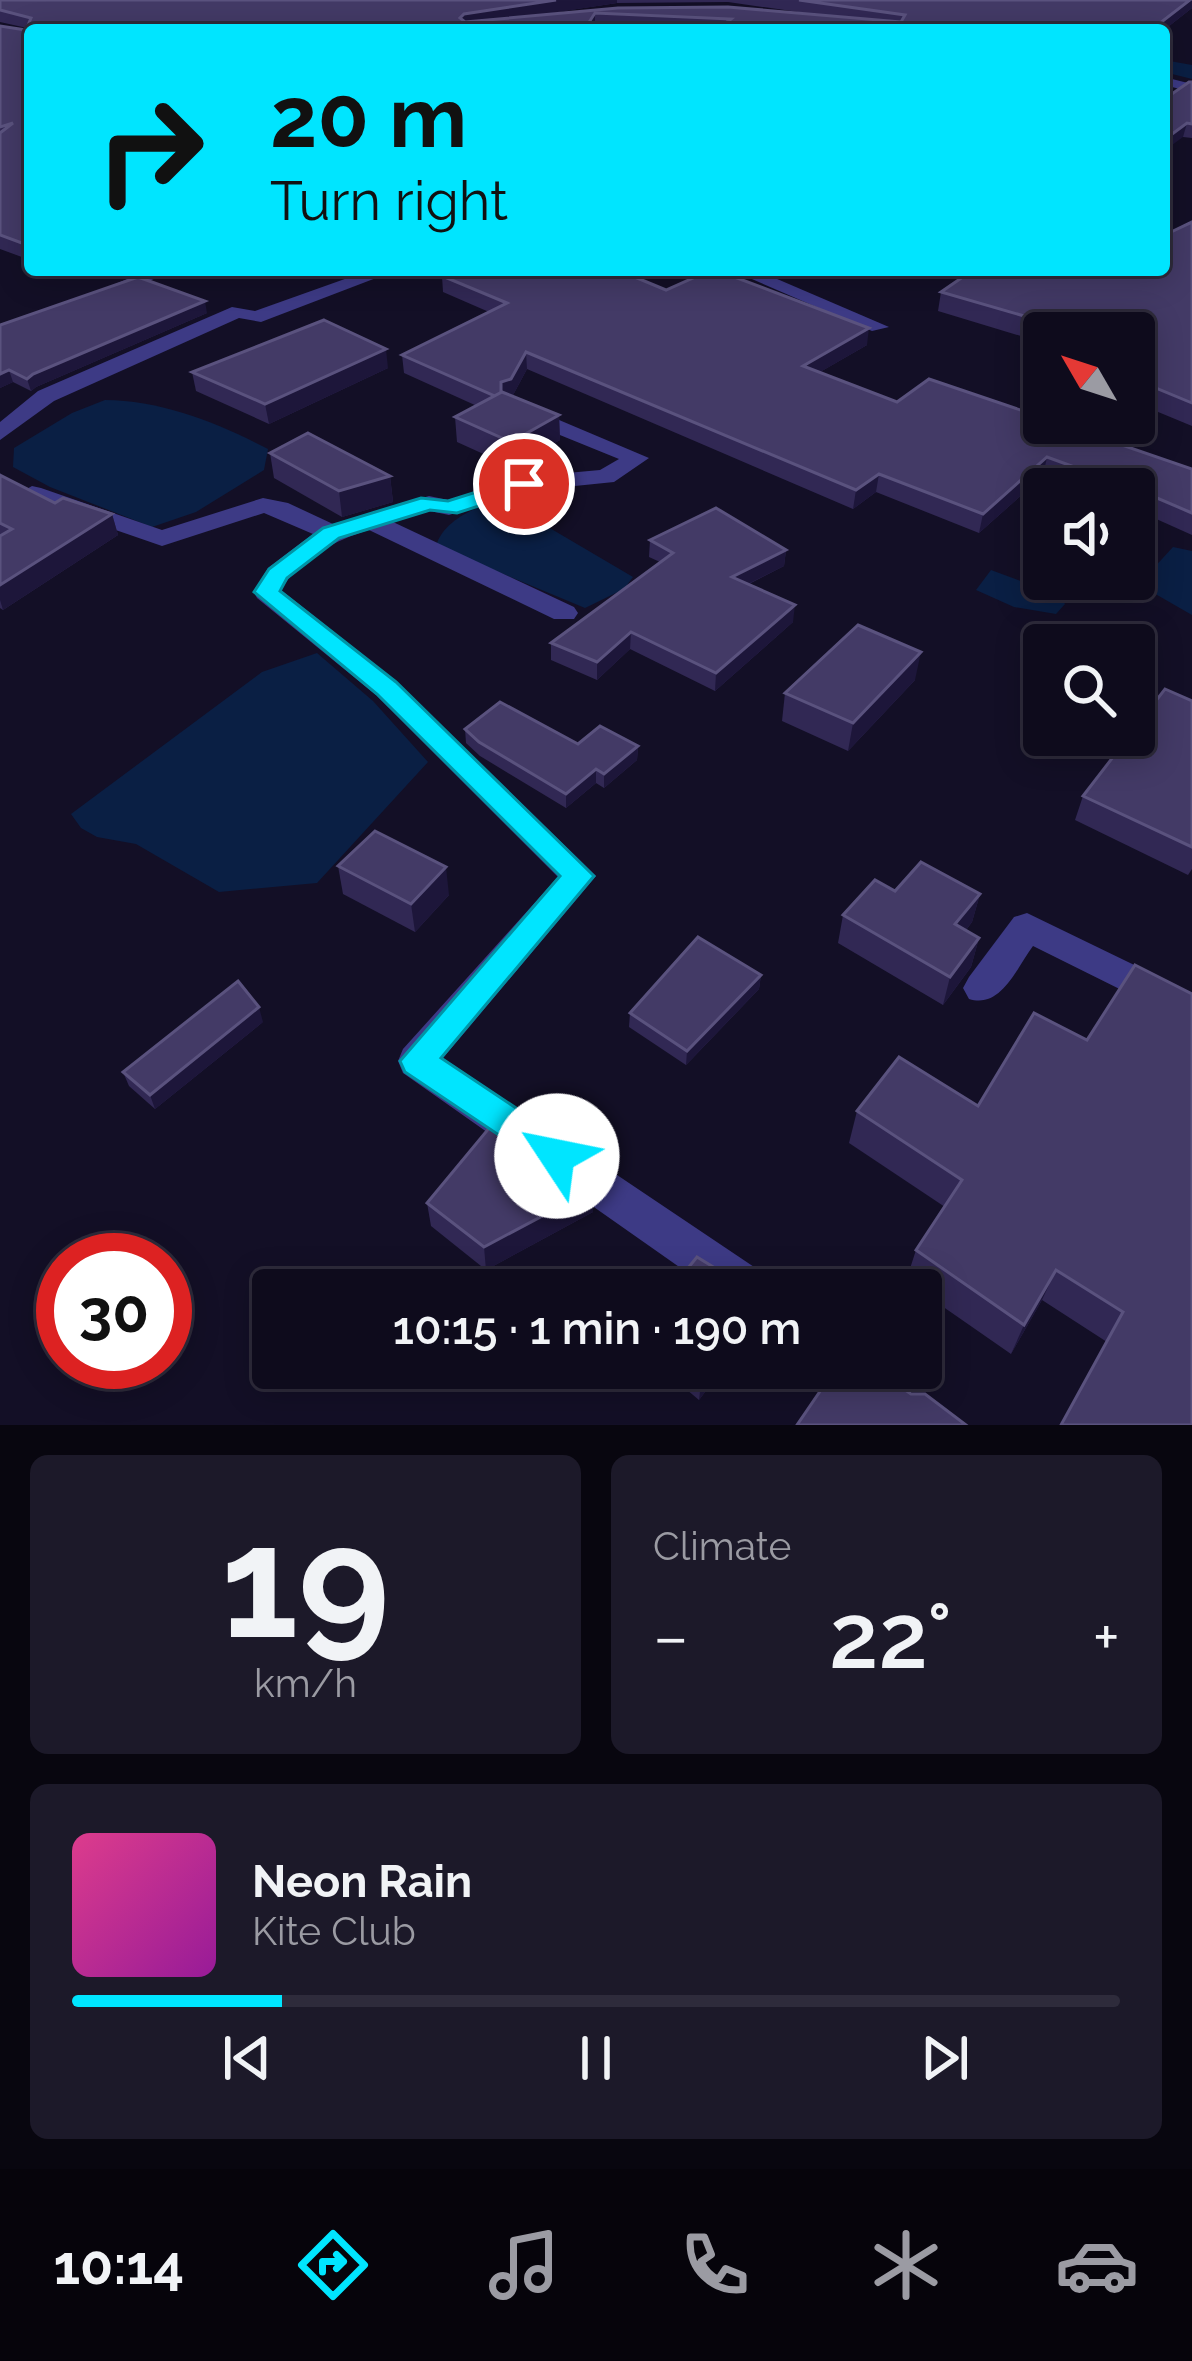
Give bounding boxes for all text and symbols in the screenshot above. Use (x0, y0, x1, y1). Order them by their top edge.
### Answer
text: 20 m (270, 68, 467, 167)
icon: right (72, 72, 228, 228)
text: Turn right (270, 169, 508, 233)
north arrow (1023, 312, 1155, 444)
map controls (1023, 312, 1155, 756)
pin (473, 433, 575, 535)
icon: arrive (491, 451, 557, 517)
button: sound (1023, 468, 1155, 600)
button: search (1023, 624, 1155, 756)
position arrow (494, 1093, 620, 1219)
speed limit sign: 30 (36, 1233, 192, 1389)
text: 10:15 · 1 min · 190 m (393, 1302, 801, 1355)
text: 19 (221, 1490, 390, 1674)
text: Climate (653, 1523, 791, 1569)
text: 22° (829, 1583, 952, 1689)
text: − (653, 1598, 689, 1675)
text: + (1093, 1598, 1120, 1675)
text: km/h (254, 1660, 357, 1706)
text: Neon Rain (252, 1855, 472, 1908)
text: Kite Club (252, 1908, 416, 1954)
icon: previous (214, 2025, 280, 2091)
icon: pause (563, 2025, 629, 2091)
icon: next (912, 2025, 978, 2091)
icon: directions (291, 2223, 375, 2307)
icon: music (482, 2223, 566, 2307)
icon: phone (673, 2223, 757, 2307)
icon: climate (864, 2223, 948, 2307)
icon: car (1055, 2223, 1139, 2307)
text: 10:14 (53, 2233, 184, 2297)

